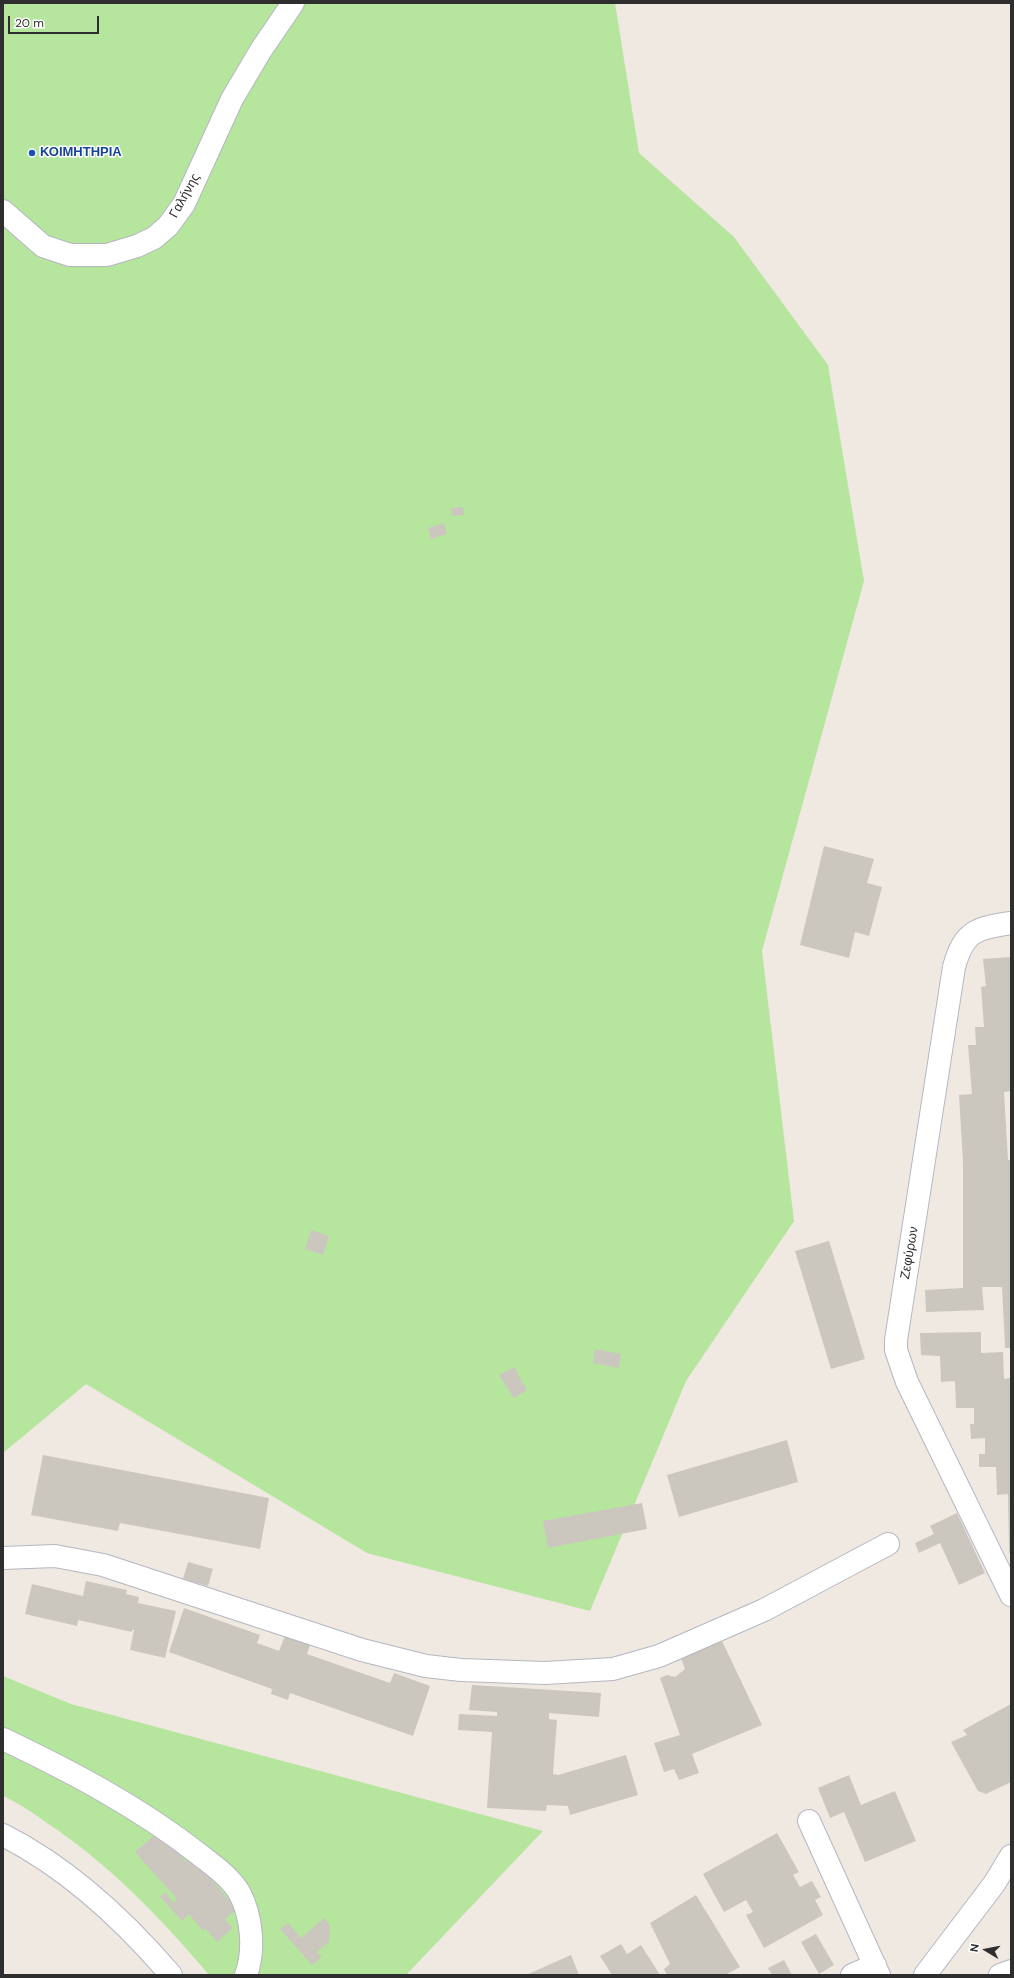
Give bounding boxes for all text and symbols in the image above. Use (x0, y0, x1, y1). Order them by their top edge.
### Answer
scale bar (10, 8, 101, 34)
text: 20 m (15, 15, 44, 31)
place label: ΚΟΙΜΗΤΗΡΙΑ (40, 145, 122, 161)
marker: ΚΟΙΜΗΤΗΡΙΑ (27, 148, 37, 158)
street label: Γαλήνης (166, 171, 204, 221)
street label: Ζεφύρων (898, 1225, 922, 1281)
north arrow (966, 1930, 1006, 1970)
text: N (967, 1943, 982, 1953)

